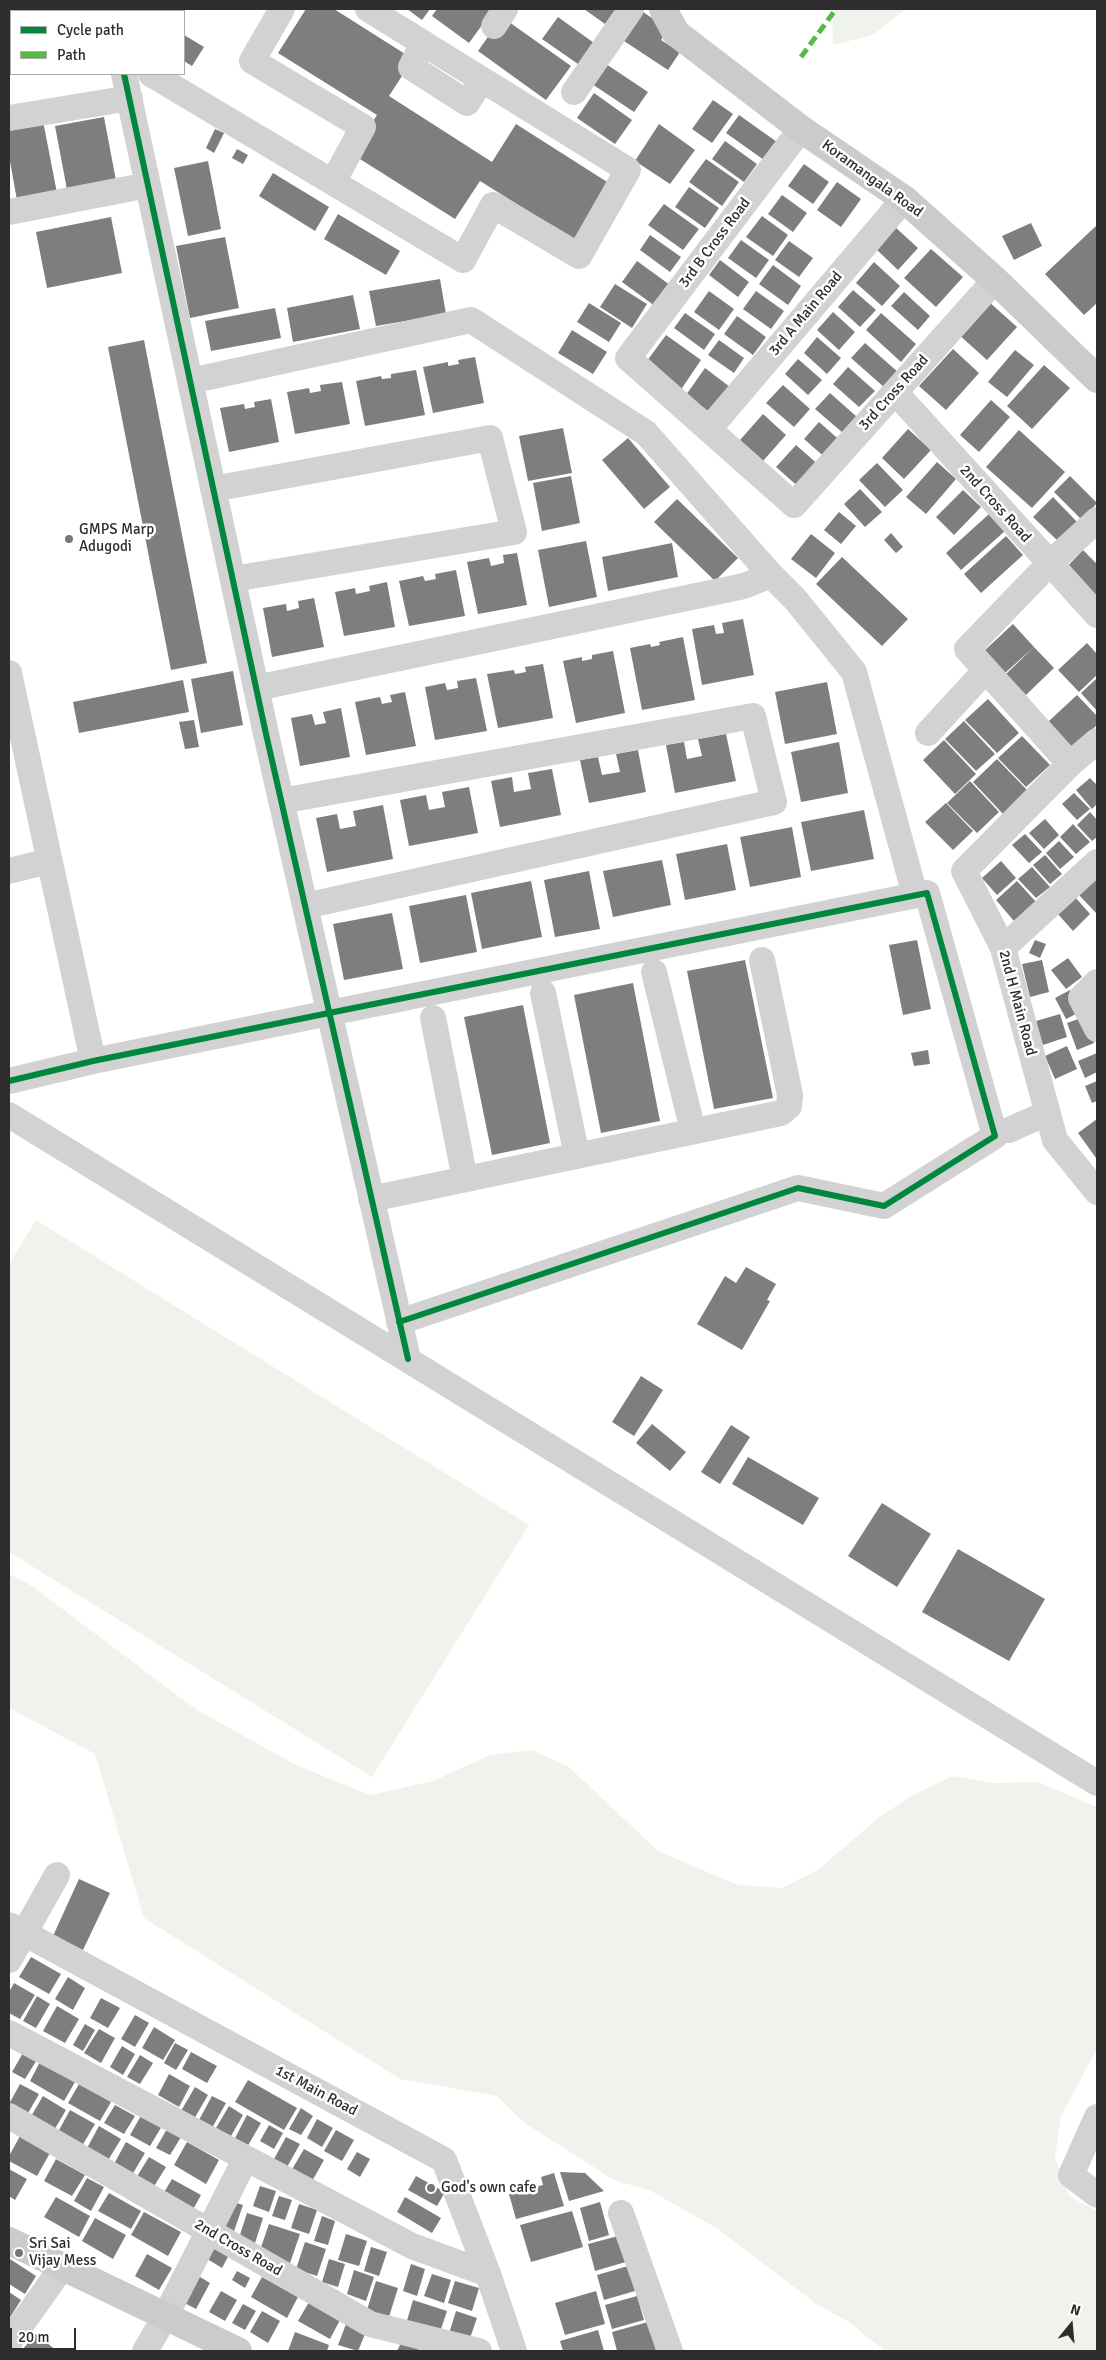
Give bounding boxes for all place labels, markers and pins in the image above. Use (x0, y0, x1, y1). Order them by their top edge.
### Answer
place label: GMPS Marp Adugodi (79, 521, 154, 556)
marker: GMPS Marp Adugodi (63, 533, 75, 545)
place label: God's own cafe (441, 2179, 536, 2197)
marker: God's own cafe (425, 2182, 437, 2194)
place label: Sri Sai Vijay Mess (29, 2235, 96, 2270)
marker: Sri Sai Vijay Mess (13, 2247, 25, 2259)

